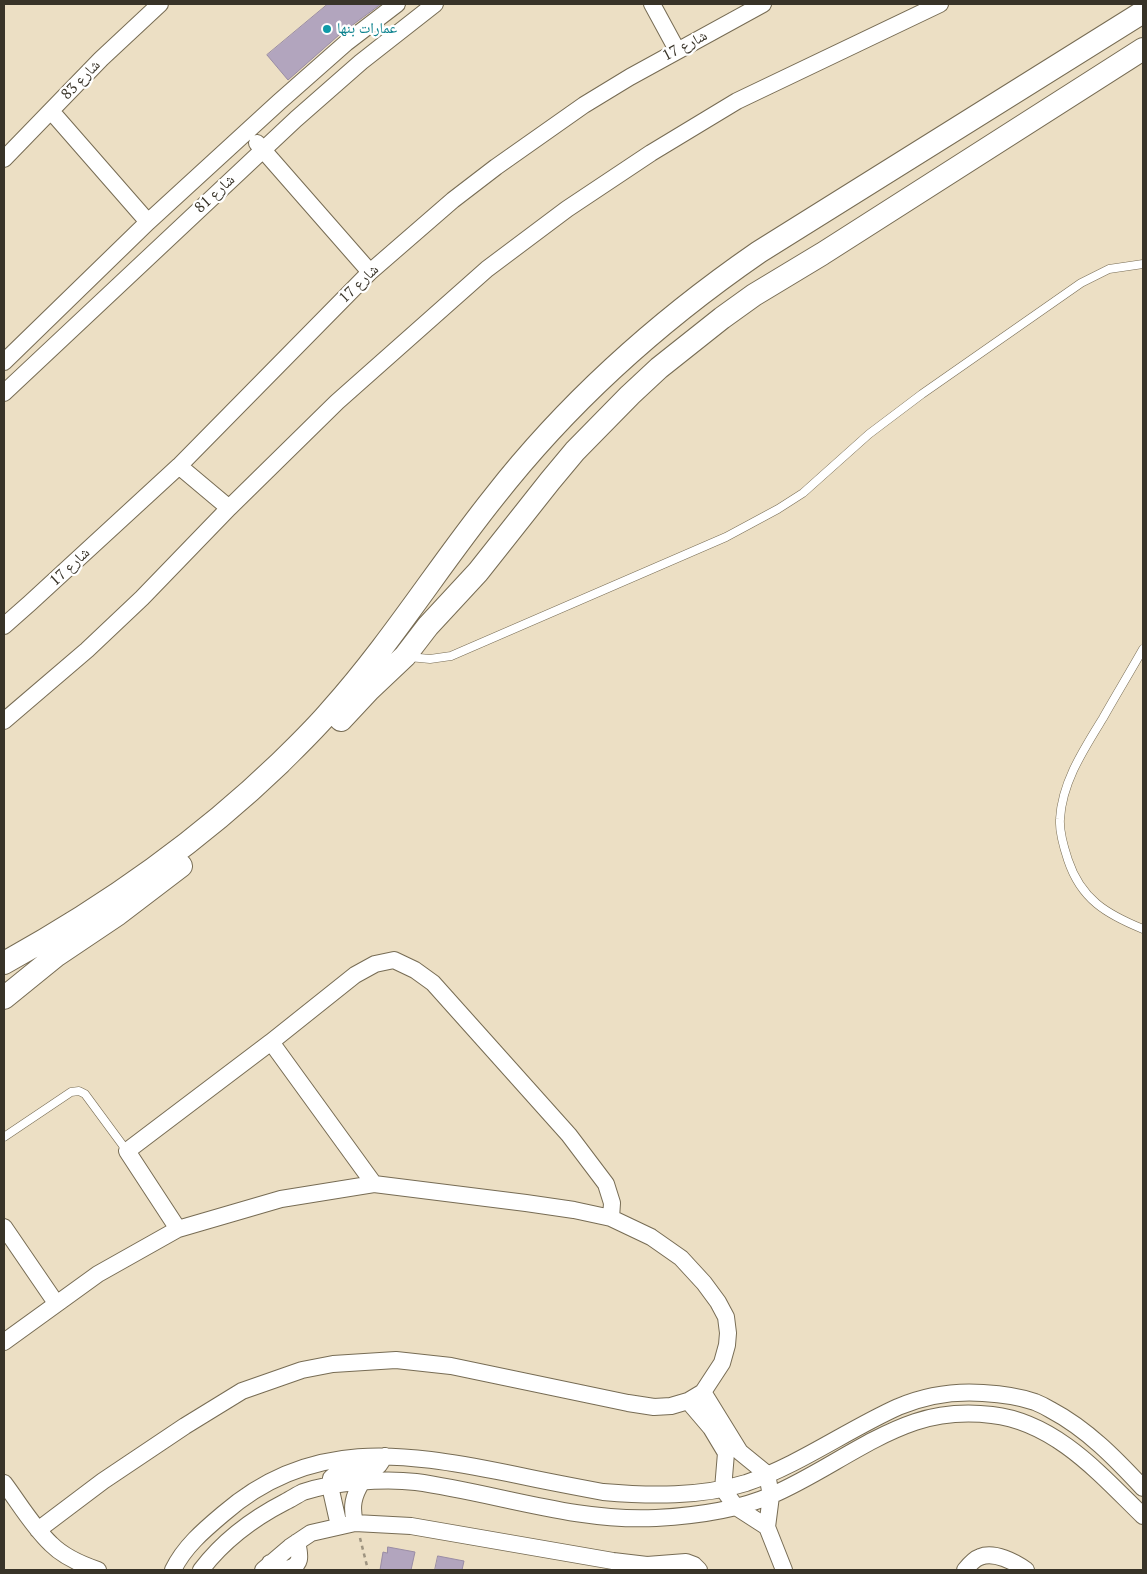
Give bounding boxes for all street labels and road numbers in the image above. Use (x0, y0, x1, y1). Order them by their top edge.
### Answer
street label: شارع 17 (660, 27, 710, 65)
street label: شارع 83 (58, 56, 104, 104)
street label: شارع 81 (191, 171, 239, 217)
street label: شارع 17 (335, 261, 383, 307)
street label: شارع 17 (46, 544, 94, 590)

